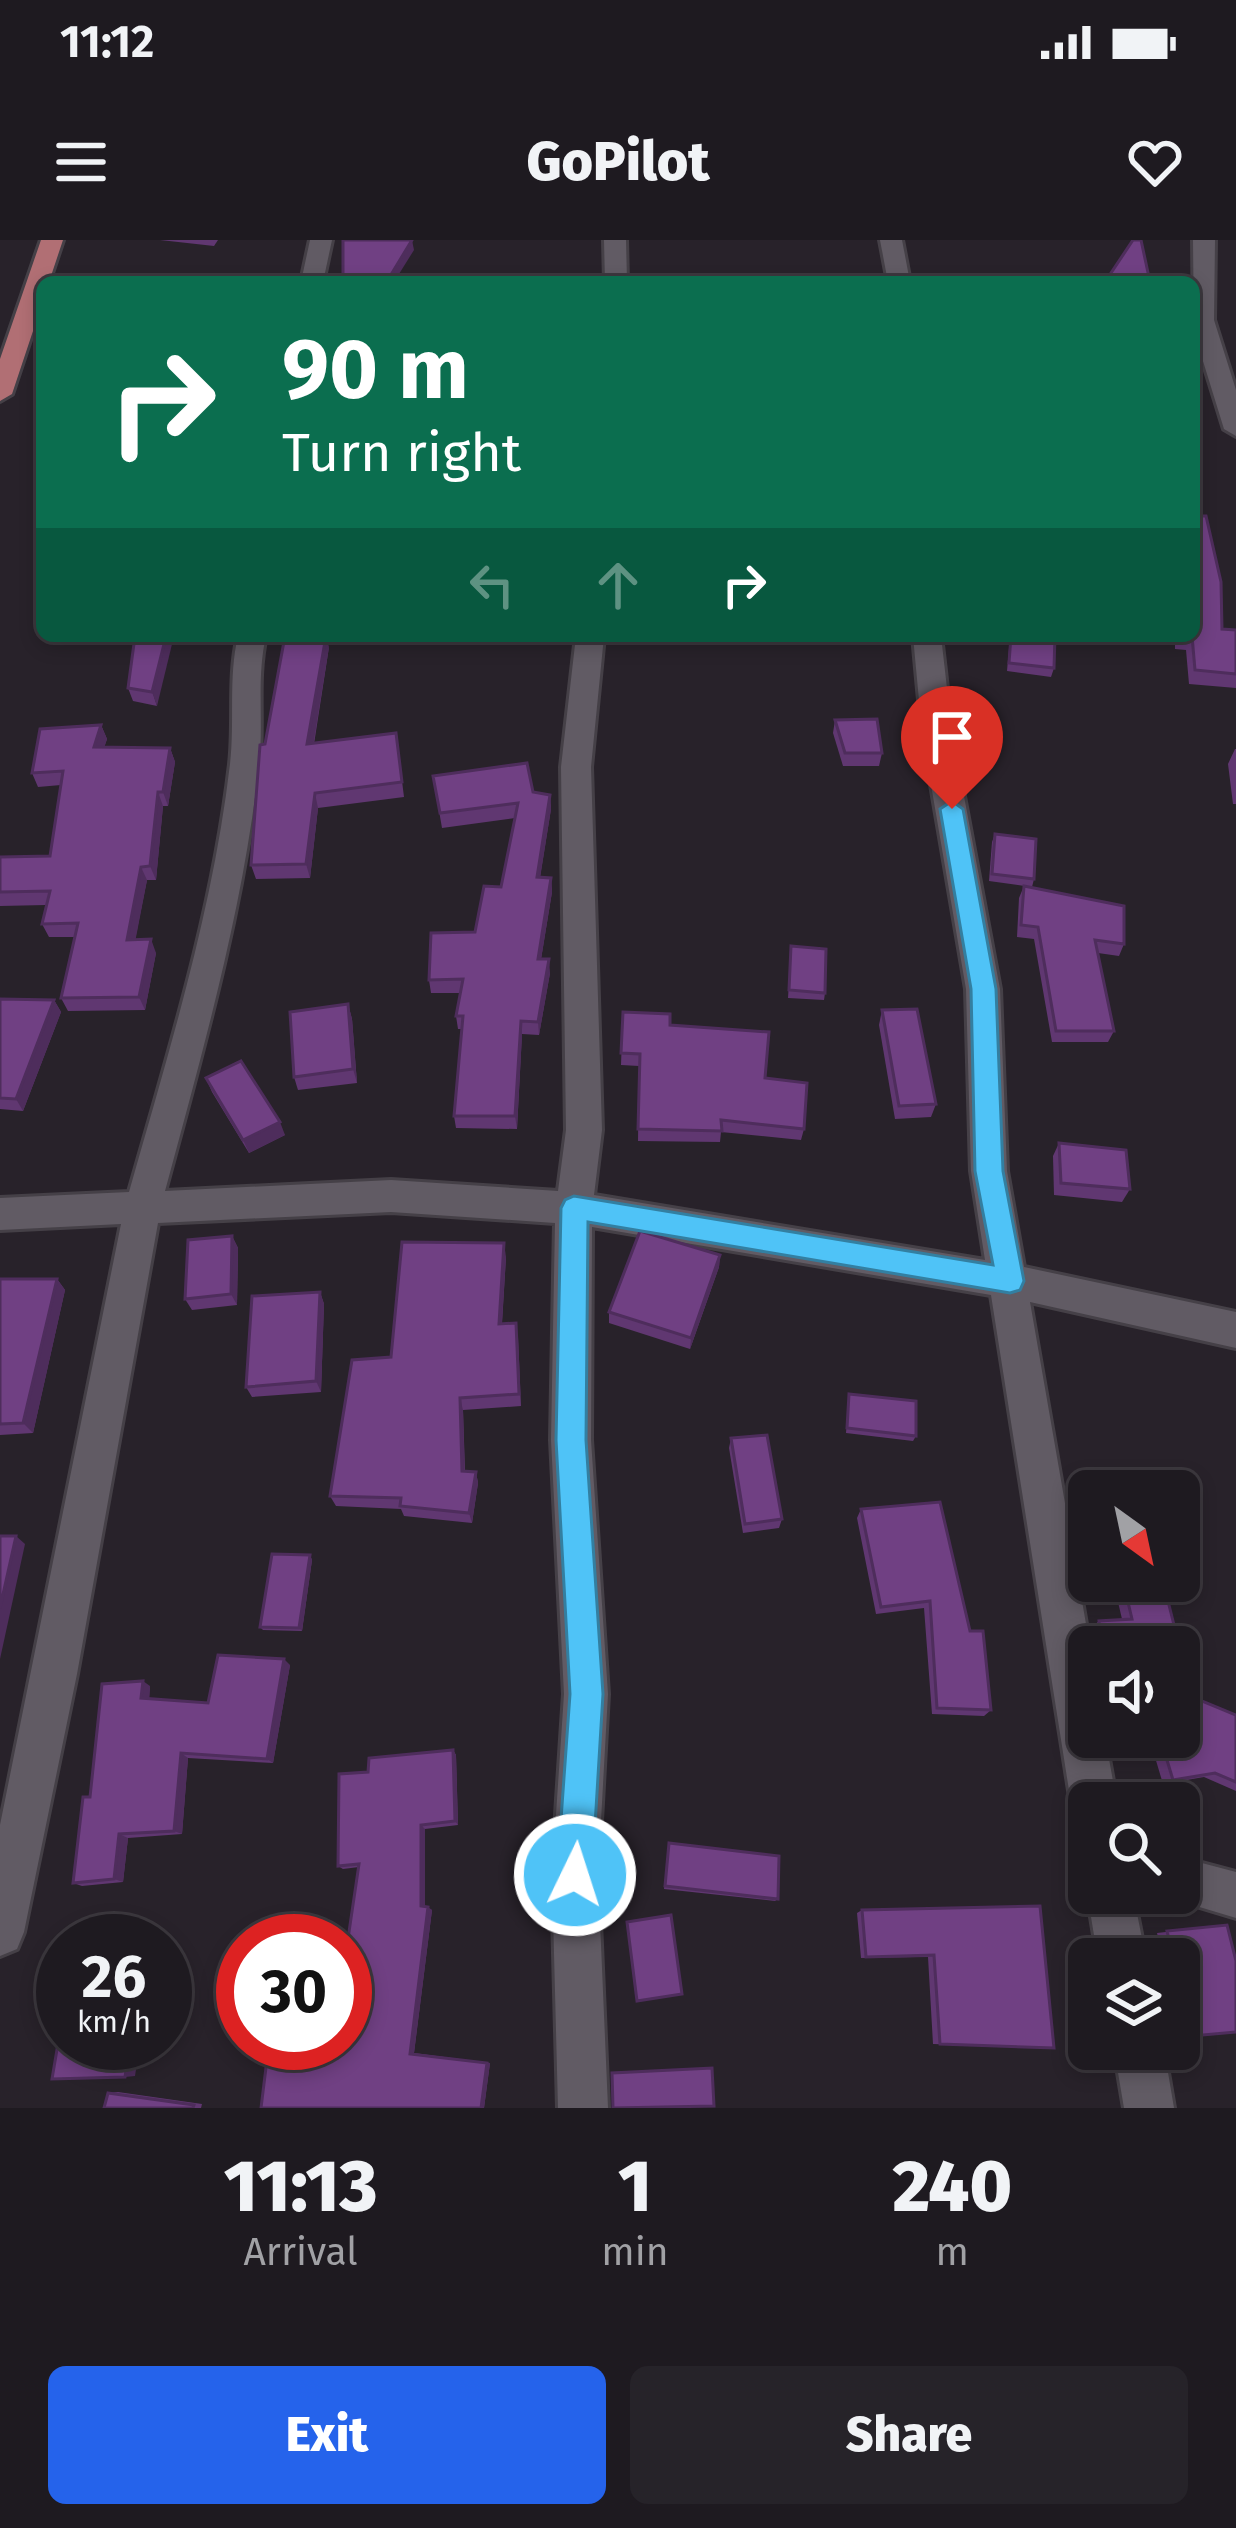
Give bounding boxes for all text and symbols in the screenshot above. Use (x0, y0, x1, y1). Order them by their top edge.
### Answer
text: 11:12 (60, 15, 154, 69)
icon: menu (48, 129, 114, 195)
icon: heart (1122, 129, 1188, 195)
text: GoPilot (526, 130, 710, 194)
text: 90 m (282, 319, 469, 420)
icon: right (84, 324, 240, 480)
text: Turn right (282, 421, 521, 485)
icon: left (459, 552, 525, 618)
icon: ahead (585, 552, 651, 618)
icon: right (711, 552, 777, 618)
pin (901, 686, 1003, 809)
icon: arrive (919, 704, 985, 770)
north arrow (1068, 1470, 1200, 1602)
map controls (1068, 1470, 1200, 2070)
button: sound (1068, 1626, 1200, 1758)
button: search (1068, 1782, 1200, 1914)
position arrow (512, 1812, 638, 1938)
speed limit sign: 30 (216, 1914, 372, 2070)
button: layers (1068, 1938, 1200, 2070)
text: 26 (82, 1941, 146, 2013)
text: km/h (77, 2004, 151, 2040)
text: 11:13 (224, 2144, 377, 2230)
text: 1 (618, 2144, 652, 2230)
text: 240 (892, 2144, 1012, 2230)
text: Arrival (244, 2229, 358, 2275)
text: min (601, 2229, 669, 2275)
text: m (936, 2229, 969, 2275)
button: Exit (48, 2366, 606, 2504)
button: Share (630, 2366, 1188, 2504)

